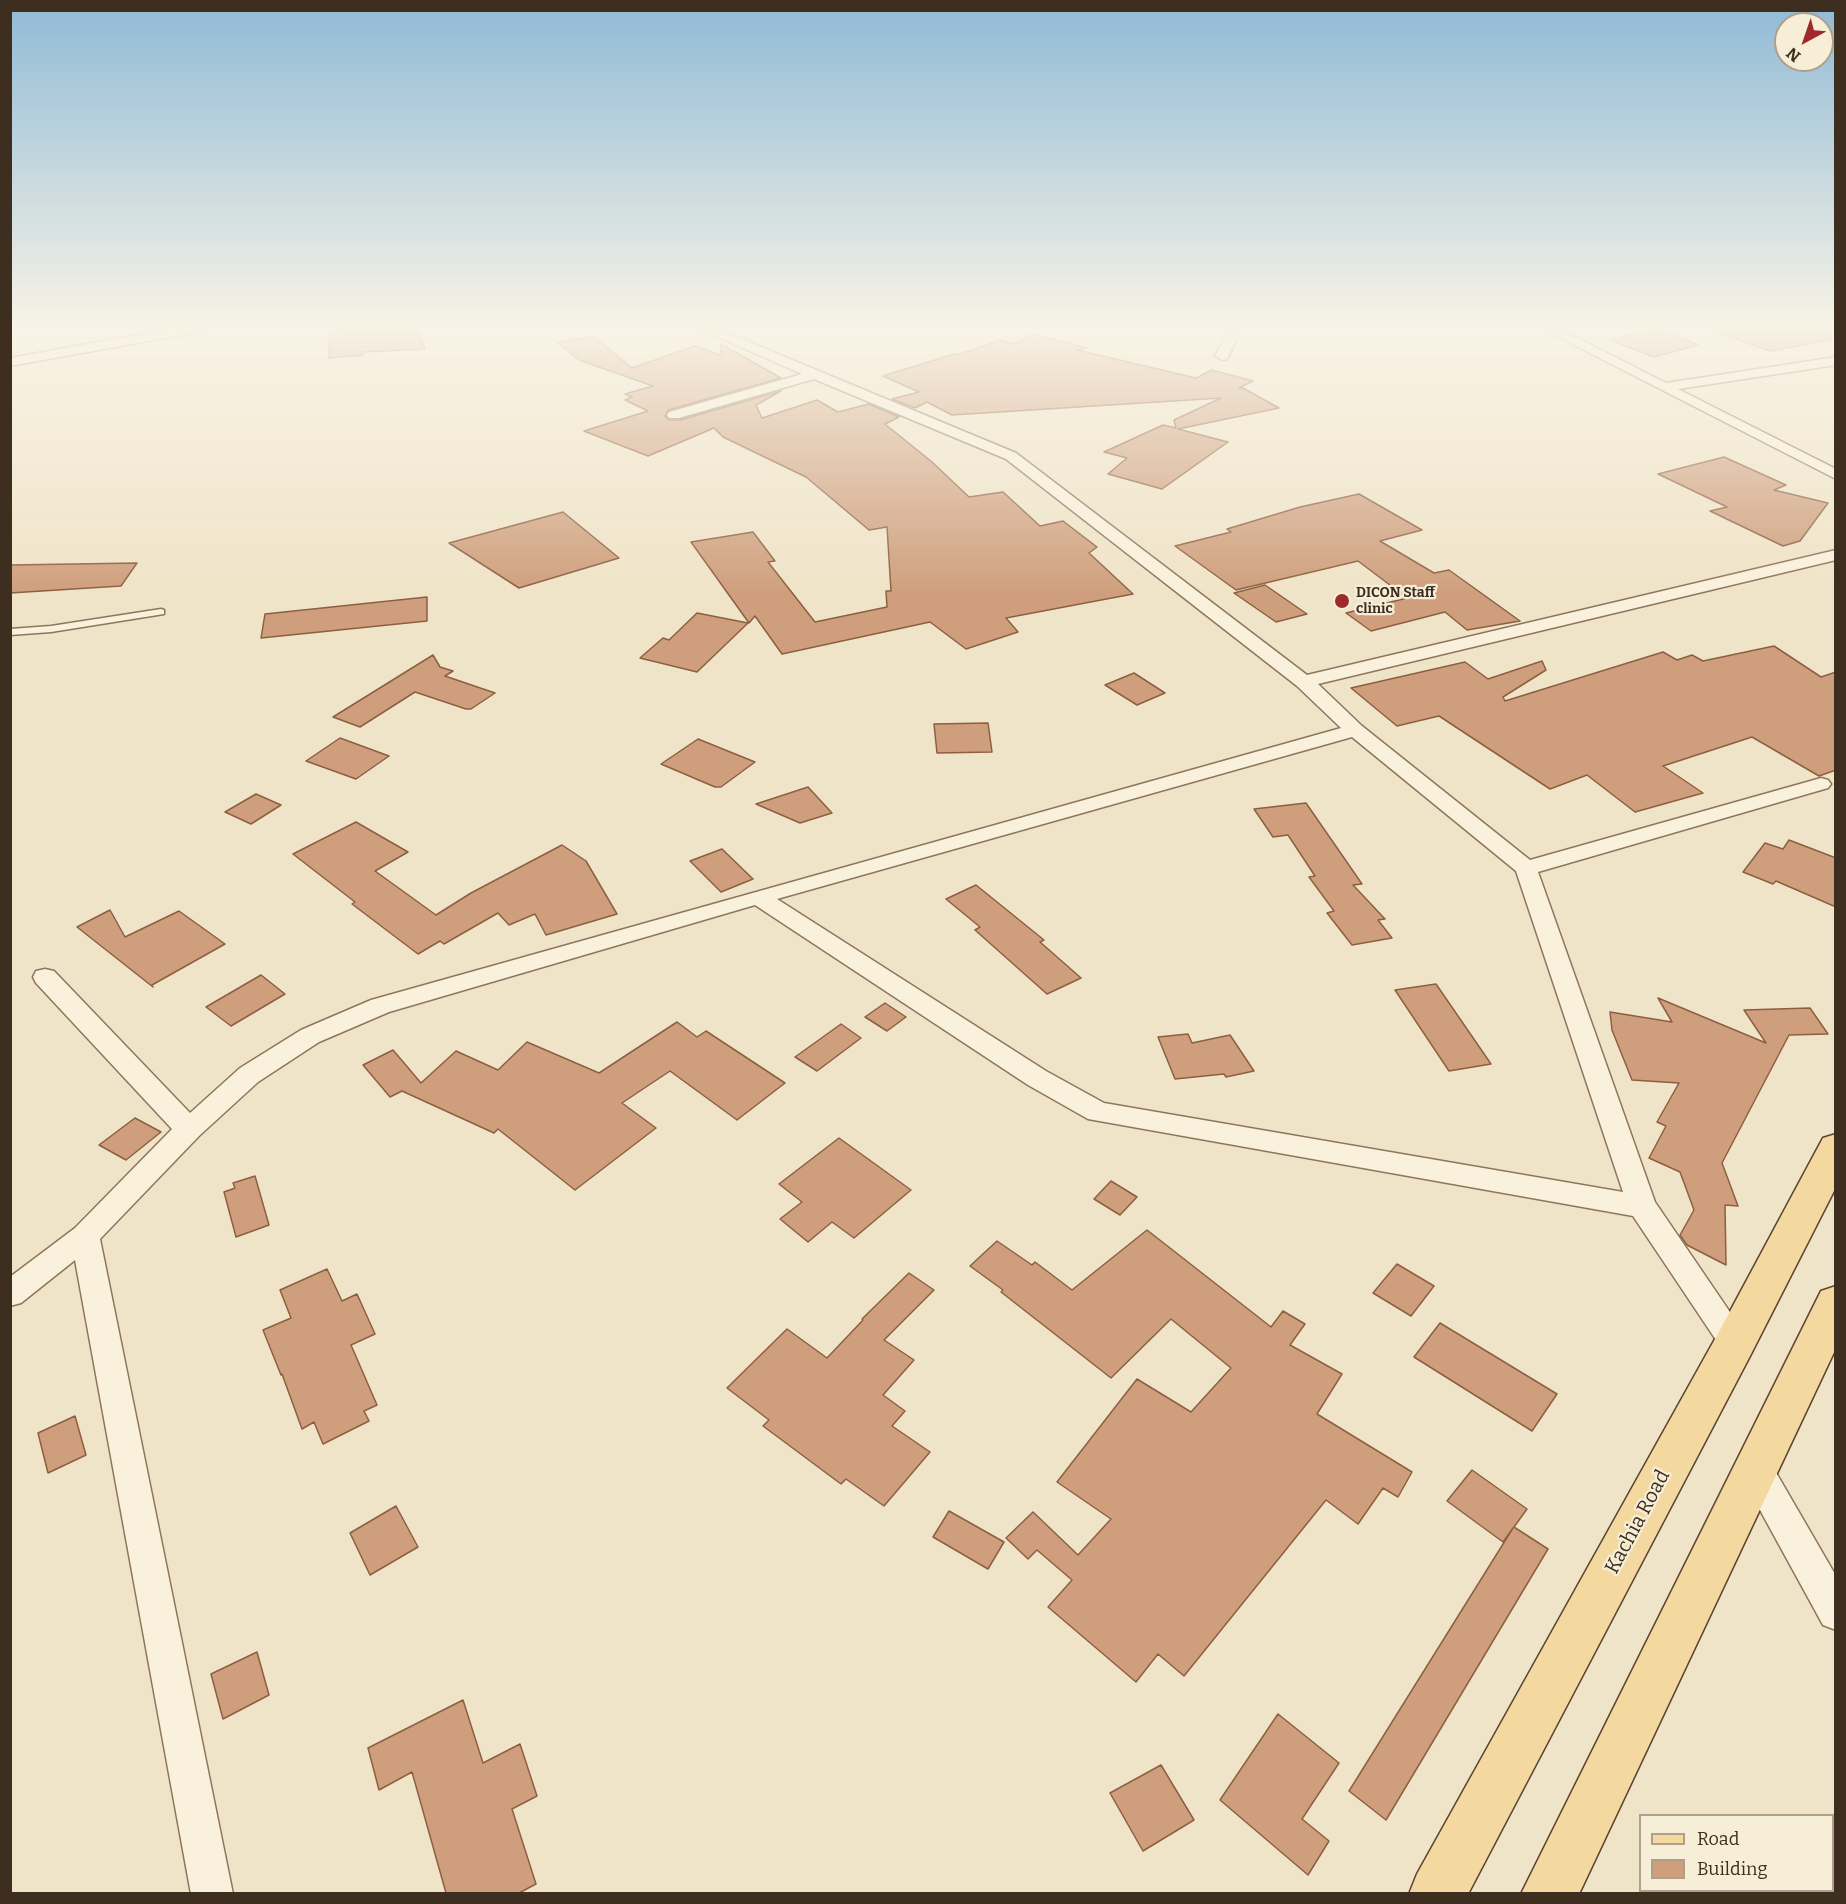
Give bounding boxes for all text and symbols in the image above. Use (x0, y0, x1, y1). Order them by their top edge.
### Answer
north arrow (1774, 12, 1834, 72)
text: N (1783, 43, 1804, 66)
place label: DICON Staff clinic (1356, 585, 1435, 618)
marker: DICON Staff clinic (1333, 592, 1351, 610)
street label: Kachia Road (1601, 1466, 1675, 1578)
legend (1639, 1814, 1834, 1892)
text: Road (1697, 1828, 1739, 1850)
text: Building (1697, 1858, 1768, 1880)

